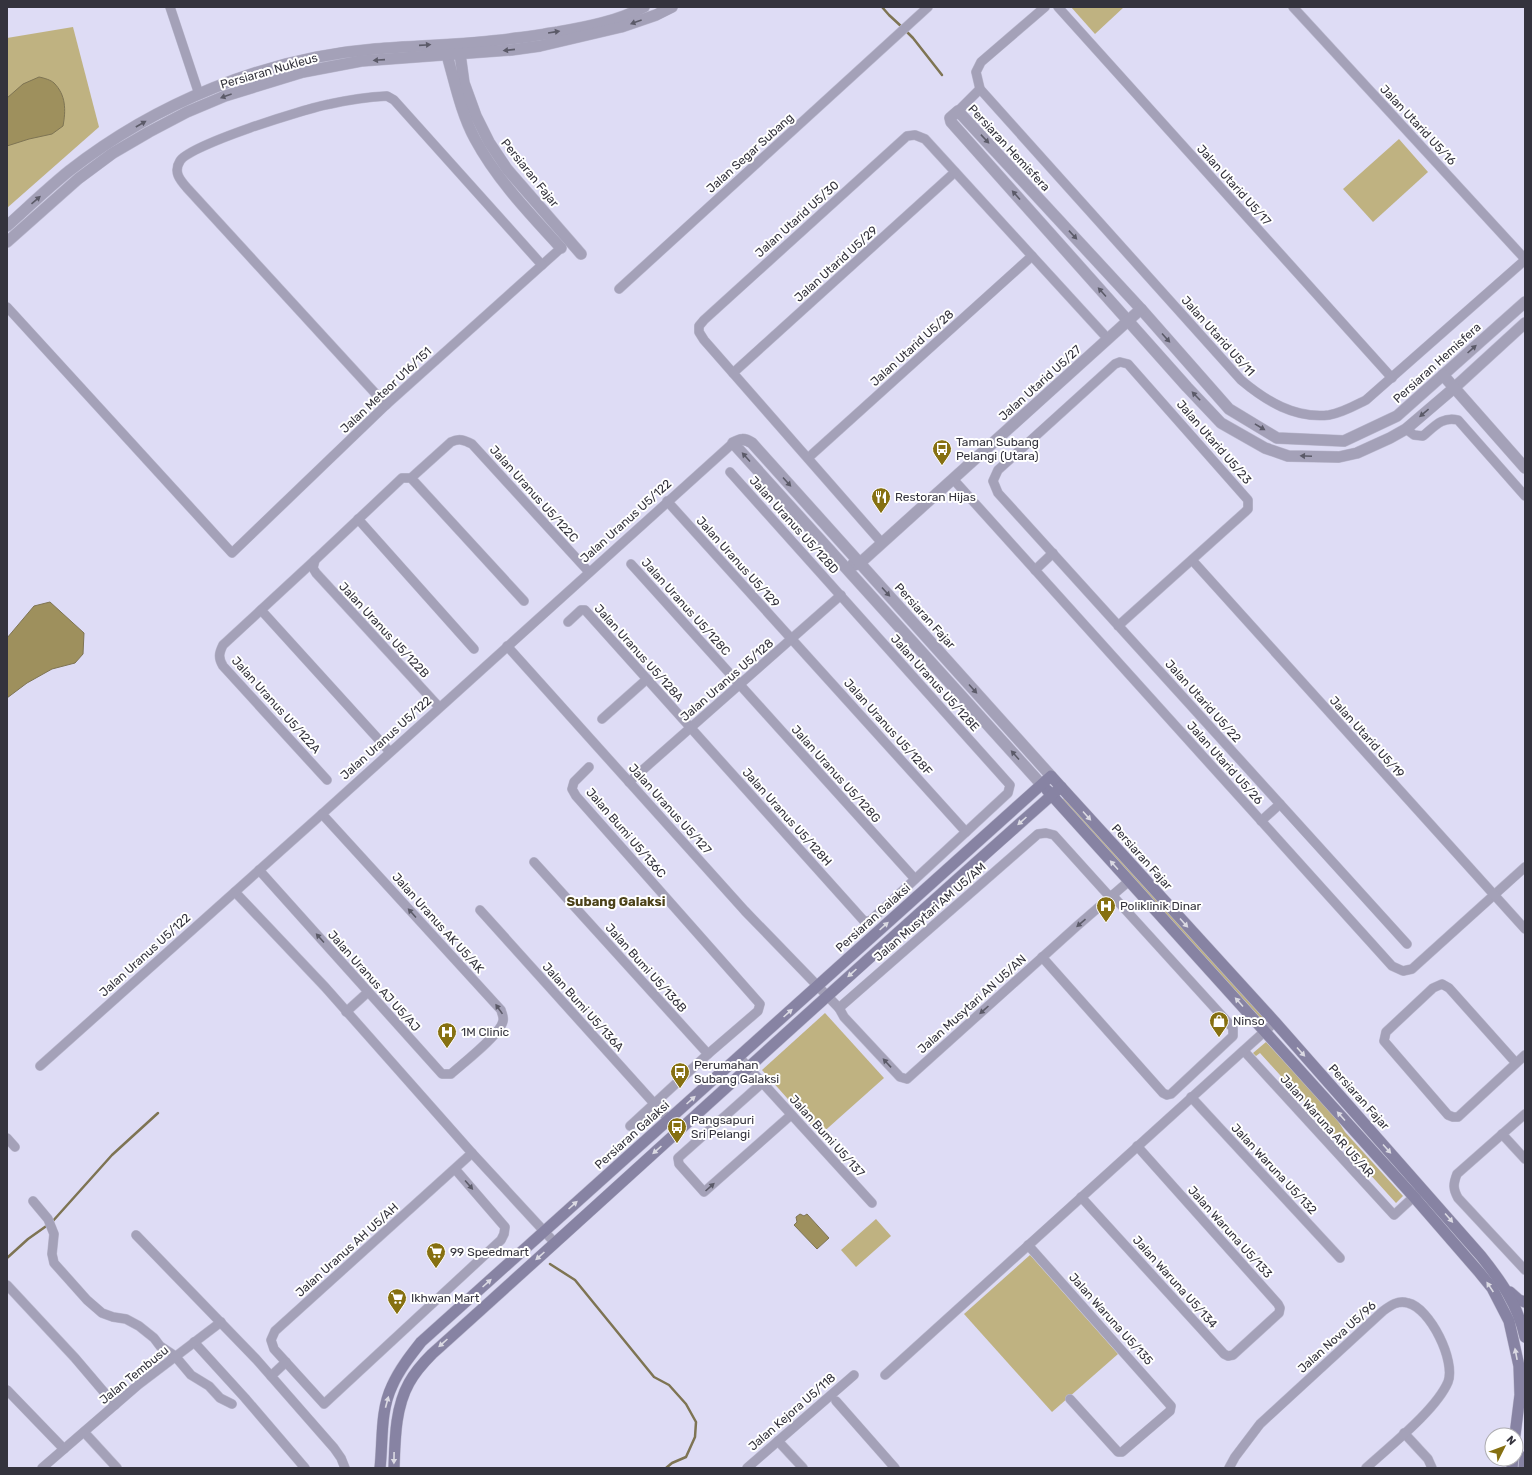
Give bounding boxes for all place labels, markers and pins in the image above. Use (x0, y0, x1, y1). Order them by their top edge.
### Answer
place label: Taman Subang Pelangi (Utara) (956, 435, 1039, 463)
bus stop icon: Taman Subang Pelangi (Utara) (931, 438, 953, 466)
restaurant icon: Restoran Hijas (870, 486, 892, 514)
place label: Restoran Hijas (895, 490, 976, 504)
hospital icon: Poliklinik Dinar (1095, 895, 1117, 923)
place label: Poliklinik Dinar (1120, 899, 1202, 913)
shop icon: Ninso (1208, 1010, 1230, 1038)
place label: Ninso (1233, 1014, 1265, 1028)
hospital icon: 1M Clinic (436, 1021, 458, 1049)
place label: 1M Clinic (461, 1025, 510, 1039)
place label: Perumahan Subang Galaksi (694, 1058, 779, 1086)
bus stop icon: Perumahan Subang Galaksi (669, 1061, 691, 1089)
place label: Pangsapuri Sri Pelangi (691, 1113, 754, 1141)
bus stop icon: Pangsapuri Sri Pelangi (666, 1116, 688, 1144)
supermarket icon: 99 Speedmart (425, 1241, 447, 1269)
place label: 99 Speedmart (450, 1245, 529, 1259)
supermarket icon: Ikhwan Mart (386, 1287, 408, 1315)
place label: Ikhwan Mart (411, 1291, 480, 1305)

